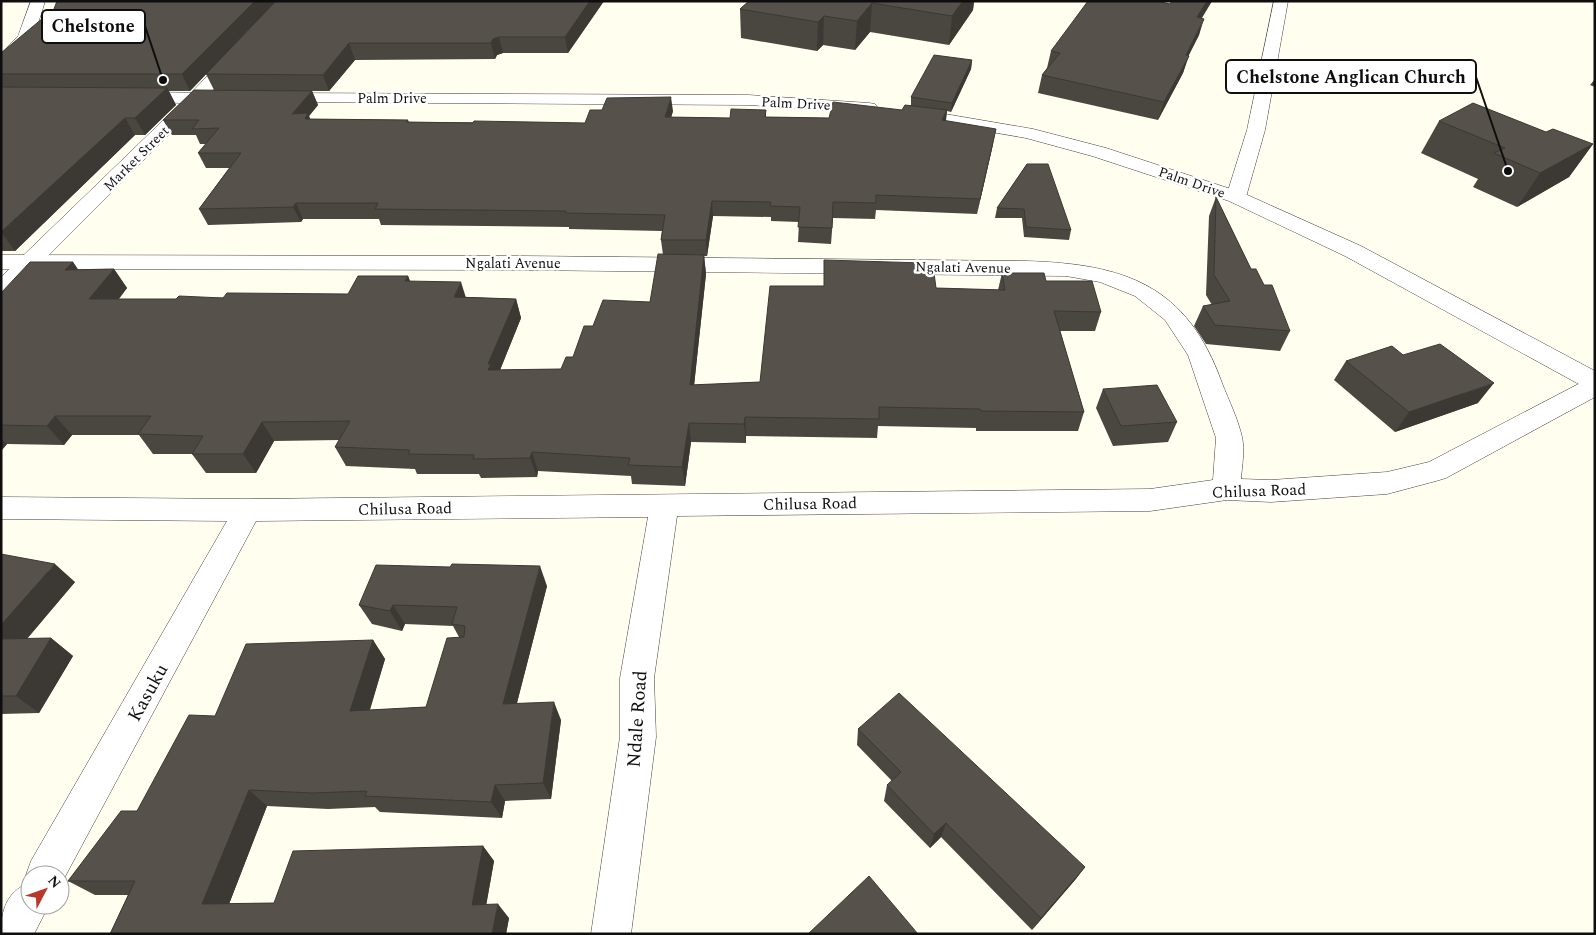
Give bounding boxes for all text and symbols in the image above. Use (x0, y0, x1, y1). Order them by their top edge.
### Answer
callout: Chelstone (42, 10, 145, 43)
text: Chelstone (51, 13, 135, 40)
callout: Chelstone Anglican Church (1226, 60, 1476, 93)
text: Chelstone Anglican Church (1236, 64, 1466, 91)
street label: Palm Drive (357, 88, 427, 109)
street label: Palm Drive (761, 91, 831, 116)
street label: Market Street (99, 121, 174, 196)
street label: Palm Drive (1156, 161, 1228, 204)
street label: Ngalati Avenue (465, 253, 561, 274)
street label: Ngalati Avenue (915, 256, 1011, 279)
street label: Chilusa Road (1211, 477, 1307, 505)
street label: Chilusa Road (763, 491, 857, 517)
street label: Chilusa Road (358, 496, 452, 522)
street label: Kasuku (120, 658, 176, 727)
street label: Ndale Road (620, 670, 655, 769)
north arrow (20, 865, 70, 915)
text: N (43, 871, 66, 893)

